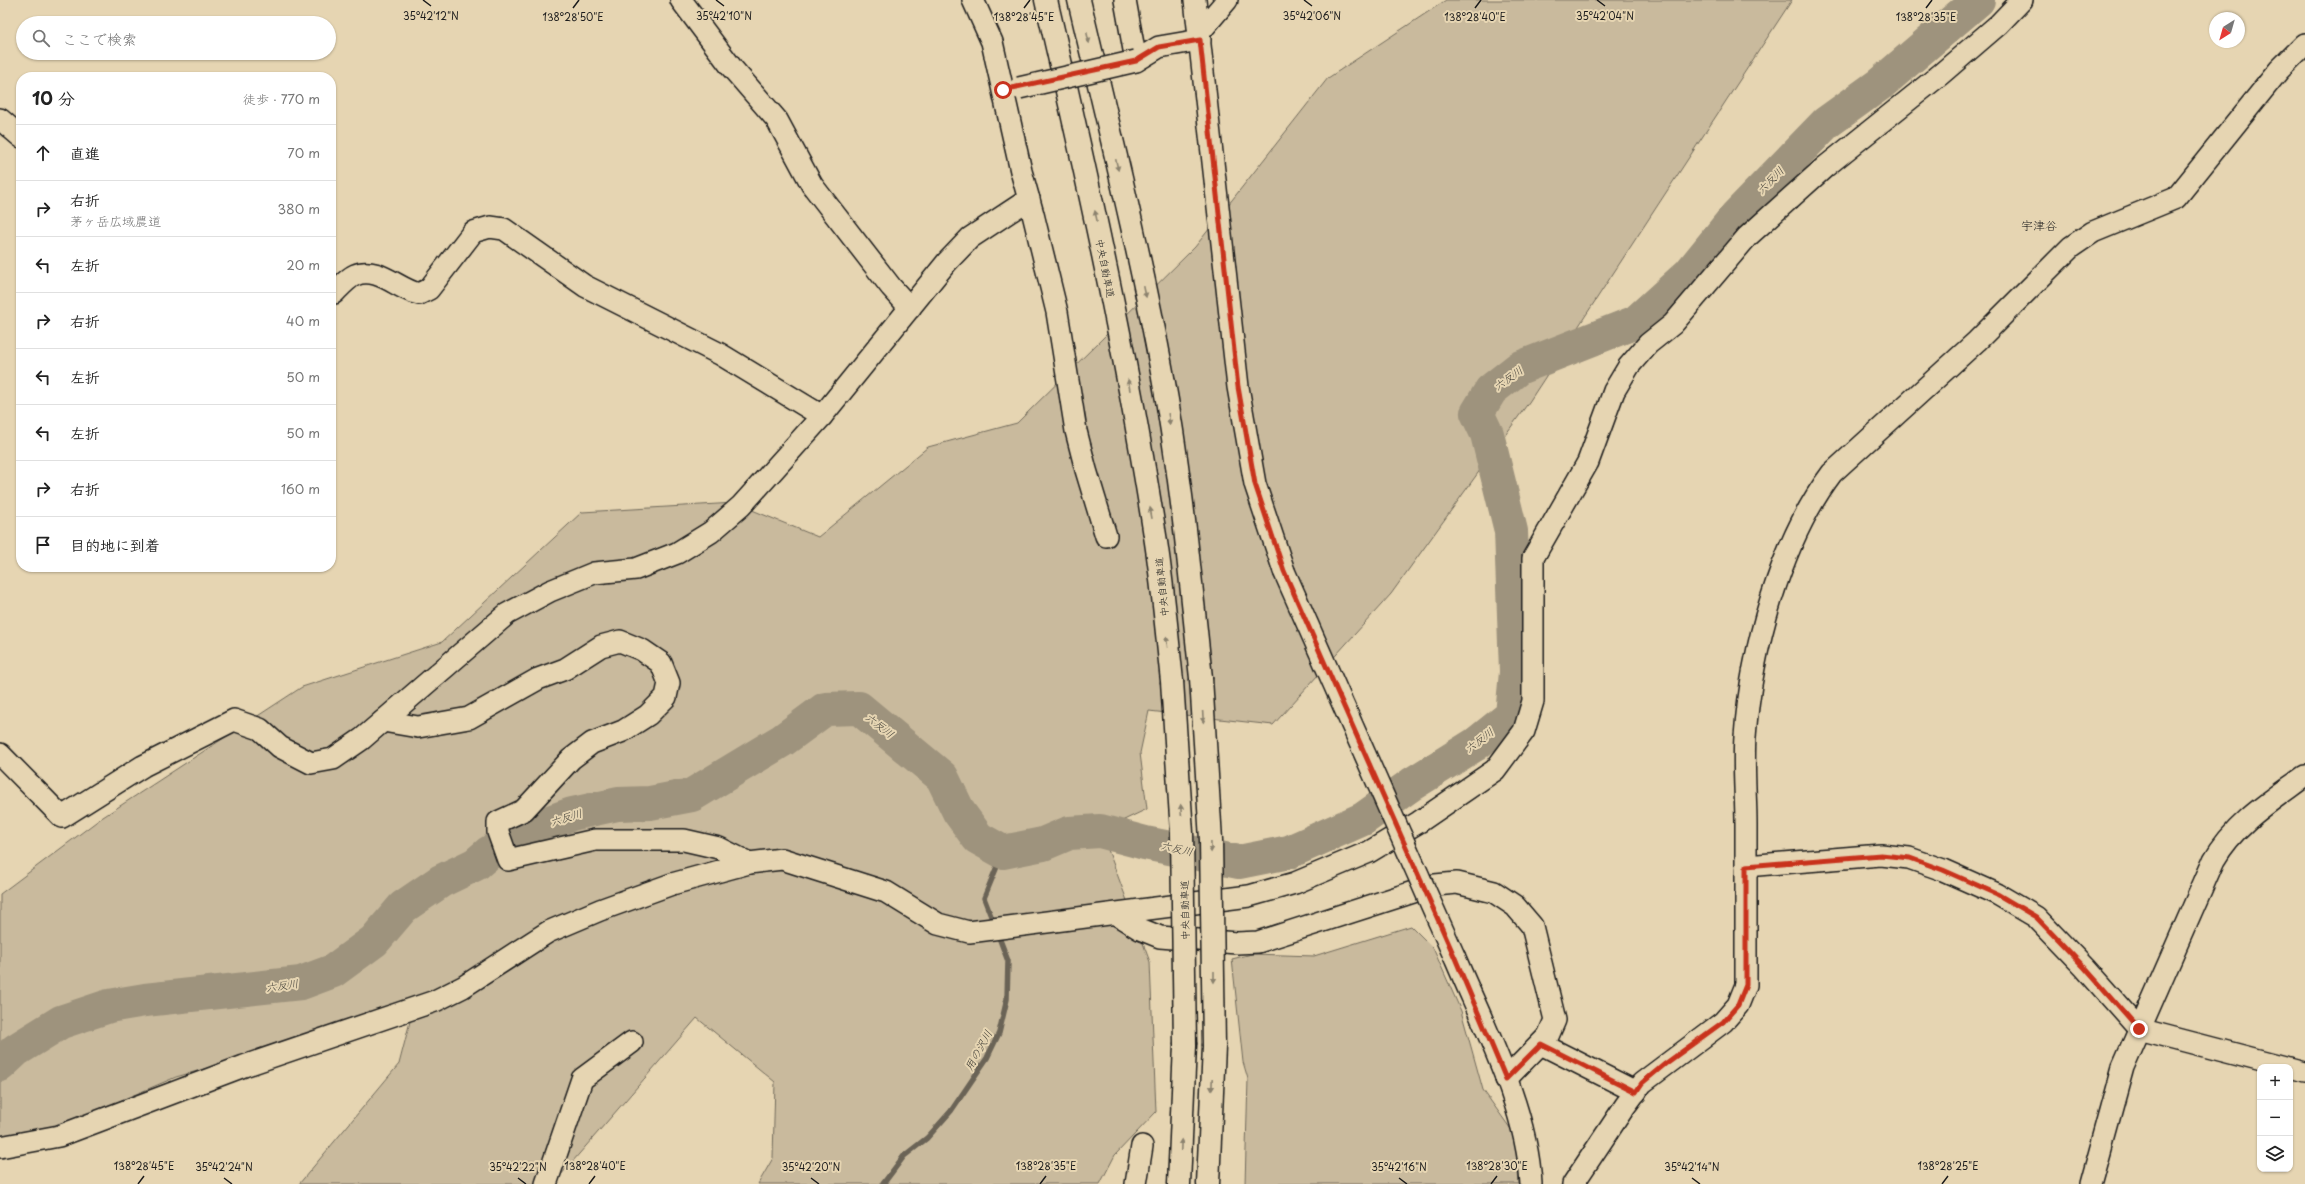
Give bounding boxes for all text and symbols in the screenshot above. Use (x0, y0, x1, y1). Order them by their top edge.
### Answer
text: 35°42'12"N (403, 8, 459, 23)
text: 35°42'10"N (696, 8, 752, 23)
text: 35°42'06"N (1283, 8, 1341, 23)
text: 35°42'04"N (1576, 8, 1634, 23)
text: 138°28'50"E (542, 9, 604, 24)
text: 138°28'45"E (994, 9, 1054, 24)
text: 138°28'40"E (1444, 9, 1506, 24)
text: 138°28'35"E (1896, 9, 1956, 24)
north arrow (2209, 12, 2245, 48)
search box (16, 16, 336, 60)
icon: search (30, 27, 52, 49)
text: ここで検索 (62, 27, 137, 50)
one-way arrow (1085, 32, 1091, 44)
route start (994, 81, 1012, 99)
text: 10 分 (32, 85, 75, 111)
text: 徒歩 · 770 m (243, 89, 320, 108)
text: 直進 (70, 141, 100, 164)
icon: ahead (32, 142, 54, 164)
text: 70 m (287, 143, 320, 162)
one-way arrow (1115, 158, 1121, 171)
water label: 六反川 (1752, 162, 1788, 198)
text: 右折 (70, 188, 100, 211)
icon: right (32, 198, 54, 220)
text: 380 m (277, 199, 320, 218)
one-way arrow (1093, 210, 1099, 222)
text: 茅ヶ岳広域農道 (70, 211, 161, 230)
district label: 宇津谷 (2021, 216, 2057, 234)
street label: 中央自動車道 (1093, 237, 1119, 299)
text: 左折 (70, 253, 100, 276)
icon: left (32, 254, 54, 276)
text: 20 m (286, 255, 320, 274)
one-way arrow (1143, 285, 1149, 298)
text: 右折 (70, 309, 100, 332)
icon: right (32, 310, 54, 332)
text: 40 m (286, 311, 320, 330)
water label: 六反川 (1490, 361, 1526, 395)
text: 左折 (70, 365, 100, 388)
icon: left (32, 366, 54, 388)
text: 50 m (286, 367, 320, 386)
one-way arrow (1126, 379, 1132, 391)
one-way arrow (1166, 413, 1172, 425)
text: 左折 (70, 421, 100, 444)
icon: left (32, 422, 54, 444)
text: 50 m (286, 423, 320, 442)
text: 右折 (70, 477, 100, 500)
icon: right (32, 478, 54, 500)
text: 160 m (281, 479, 320, 498)
one-way arrow (1148, 507, 1154, 519)
text: 目的地に到着 (70, 533, 160, 556)
icon: arrive (32, 534, 54, 556)
street label: 中央自動車道 (1150, 556, 1172, 618)
one-way arrow (1164, 636, 1171, 648)
water label: 六反川 (862, 708, 898, 742)
one-way arrow (1200, 711, 1207, 723)
water label: 六反川 (1461, 723, 1497, 757)
water label: 六反川 (548, 804, 584, 830)
one-way arrow (1177, 804, 1184, 817)
water label: 六反川 (1159, 836, 1195, 860)
one-way arrow (1208, 841, 1214, 854)
street label: 中央自動車道 (1176, 880, 1192, 940)
one-way arrow (1211, 971, 1217, 984)
water label: 六反川 (264, 974, 300, 996)
route end (2130, 1020, 2148, 1038)
water label: 用の沢川 (960, 1027, 996, 1073)
map controls (2257, 1064, 2293, 1172)
button: + (2257, 1064, 2293, 1100)
one-way arrow (1209, 1079, 1216, 1091)
button: − (2257, 1100, 2293, 1136)
button: layers (2257, 1136, 2293, 1172)
one-way arrow (1178, 1138, 1184, 1151)
text: 138°28'45"E (114, 1158, 174, 1173)
text: 138°28'40"E (564, 1158, 626, 1173)
text: 138°28'35"E (1016, 1158, 1076, 1173)
text: 138°28'30"E (1466, 1158, 1528, 1173)
text: 138°28'25"E (1917, 1158, 1979, 1173)
text: 35°42'24"N (195, 1159, 253, 1174)
text: 35°42'22"N (489, 1159, 547, 1174)
text: 35°42'20"N (782, 1159, 840, 1174)
text: 35°42'16"N (1371, 1159, 1427, 1174)
text: 35°42'14"N (1664, 1159, 1720, 1174)

